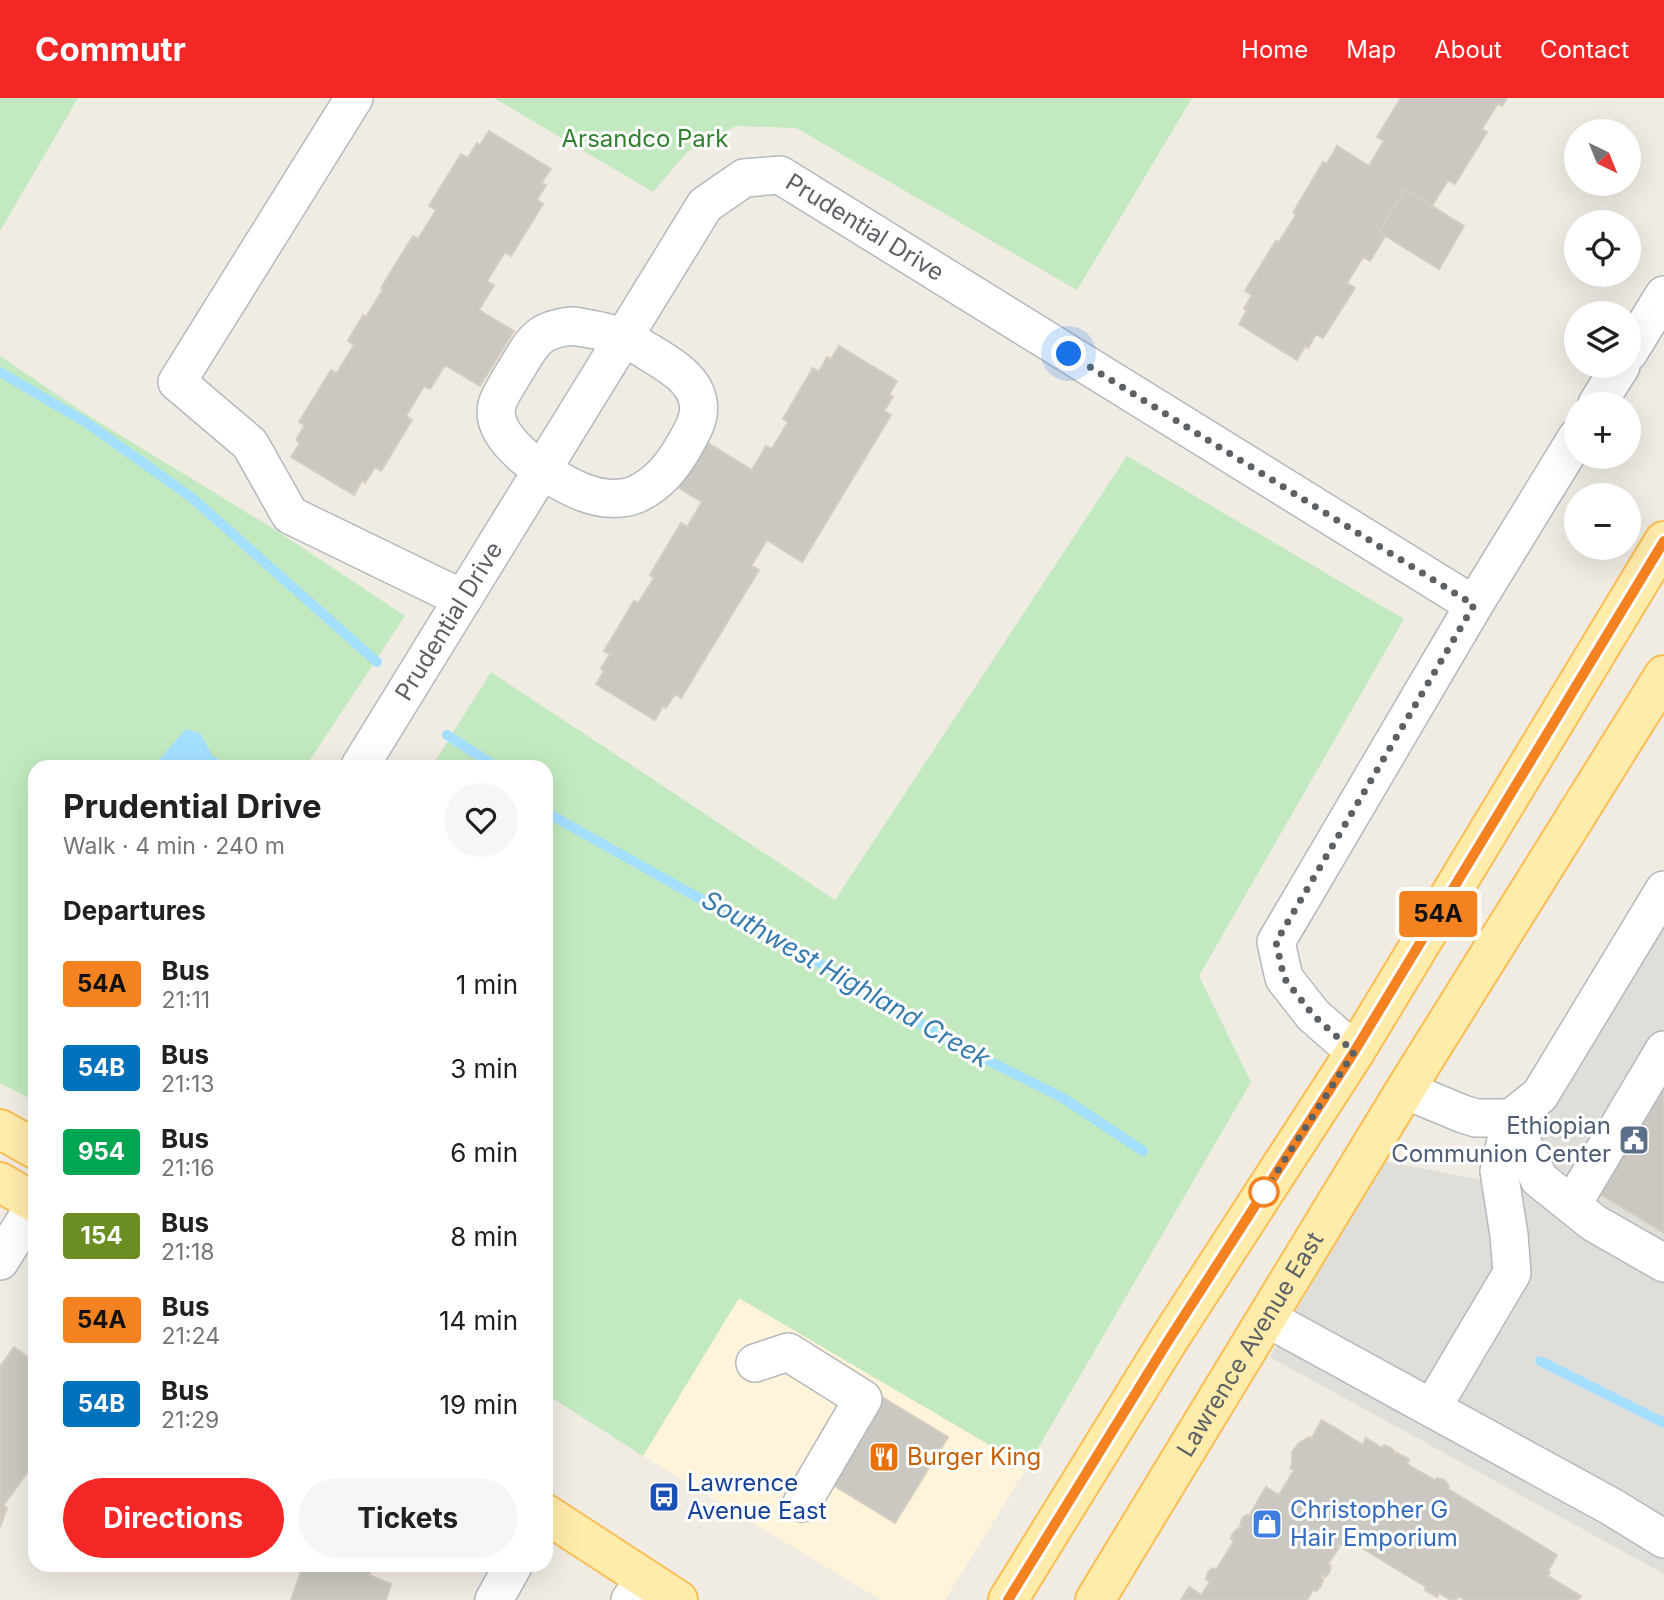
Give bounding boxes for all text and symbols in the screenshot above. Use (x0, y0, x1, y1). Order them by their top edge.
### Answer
text: Commutr (35, 29, 186, 69)
text: Home (1241, 35, 1308, 64)
text: Map (1346, 35, 1396, 64)
text: About (1434, 35, 1502, 64)
text: Contact (1540, 35, 1629, 64)
north arrow (1564, 119, 1642, 196)
map controls (1564, 119, 1641, 560)
park label: Arsandco Park (562, 124, 728, 153)
street label: Prudential Drive (781, 167, 950, 287)
button: locate (1564, 210, 1641, 287)
button: layers (1564, 301, 1641, 378)
your location (1051, 336, 1086, 371)
button: + (1564, 392, 1641, 469)
button: − (1564, 483, 1641, 560)
street label: Prudential Drive (389, 536, 508, 706)
button: heart (444, 783, 518, 857)
text: Prudential Drive (63, 786, 322, 826)
text: Walk · 4 min · 240 m (63, 832, 285, 860)
water label: Southwest Highland Creek (697, 883, 996, 1074)
line badge: 54A (1398, 891, 1478, 937)
text: Departures (63, 895, 206, 926)
text: 54A (1413, 899, 1463, 928)
text: Bus (162, 955, 209, 986)
text: 54A (77, 969, 127, 998)
text: 1 min (456, 969, 518, 1000)
text: 21:11 (162, 986, 210, 1014)
text: Bus (161, 1039, 209, 1070)
text: 54B (78, 1053, 125, 1082)
text: 3 min (450, 1053, 518, 1084)
text: 21:13 (161, 1070, 215, 1098)
place label: Ethiopian Communion Center (1391, 1111, 1611, 1168)
text: Bus (161, 1123, 209, 1154)
public building icon: Ethiopian Communion Center (1617, 1123, 1651, 1157)
text: 954 (78, 1137, 125, 1166)
text: 6 min (450, 1137, 518, 1168)
text: 21:16 (161, 1154, 215, 1182)
unlabelled marker (1249, 1177, 1279, 1207)
text: Bus (161, 1207, 209, 1238)
text: 154 (81, 1221, 122, 1250)
text: 8 min (450, 1221, 518, 1252)
street label: Lawrence Avenue East (1171, 1227, 1329, 1462)
text: 21:18 (161, 1238, 215, 1266)
text: Bus (162, 1291, 209, 1322)
text: 54A (77, 1305, 127, 1334)
text: 14 min (439, 1305, 518, 1336)
text: 21:24 (162, 1322, 220, 1350)
text: Bus (161, 1375, 209, 1406)
text: 54B (78, 1389, 125, 1418)
text: 19 min (440, 1389, 518, 1420)
text: 21:29 (161, 1406, 219, 1434)
restaurant icon: Burger King (867, 1440, 901, 1474)
place label: Burger King (907, 1442, 1041, 1471)
place label: Lawrence Avenue East (687, 1468, 827, 1525)
button: Directions (63, 1478, 284, 1558)
button: Tickets (298, 1478, 518, 1558)
bus stop icon: Lawrence Avenue East (647, 1480, 681, 1514)
place label: Christopher G Hair Emporium (1290, 1495, 1458, 1552)
shop icon: Christopher G Hair Emporium (1250, 1507, 1284, 1541)

